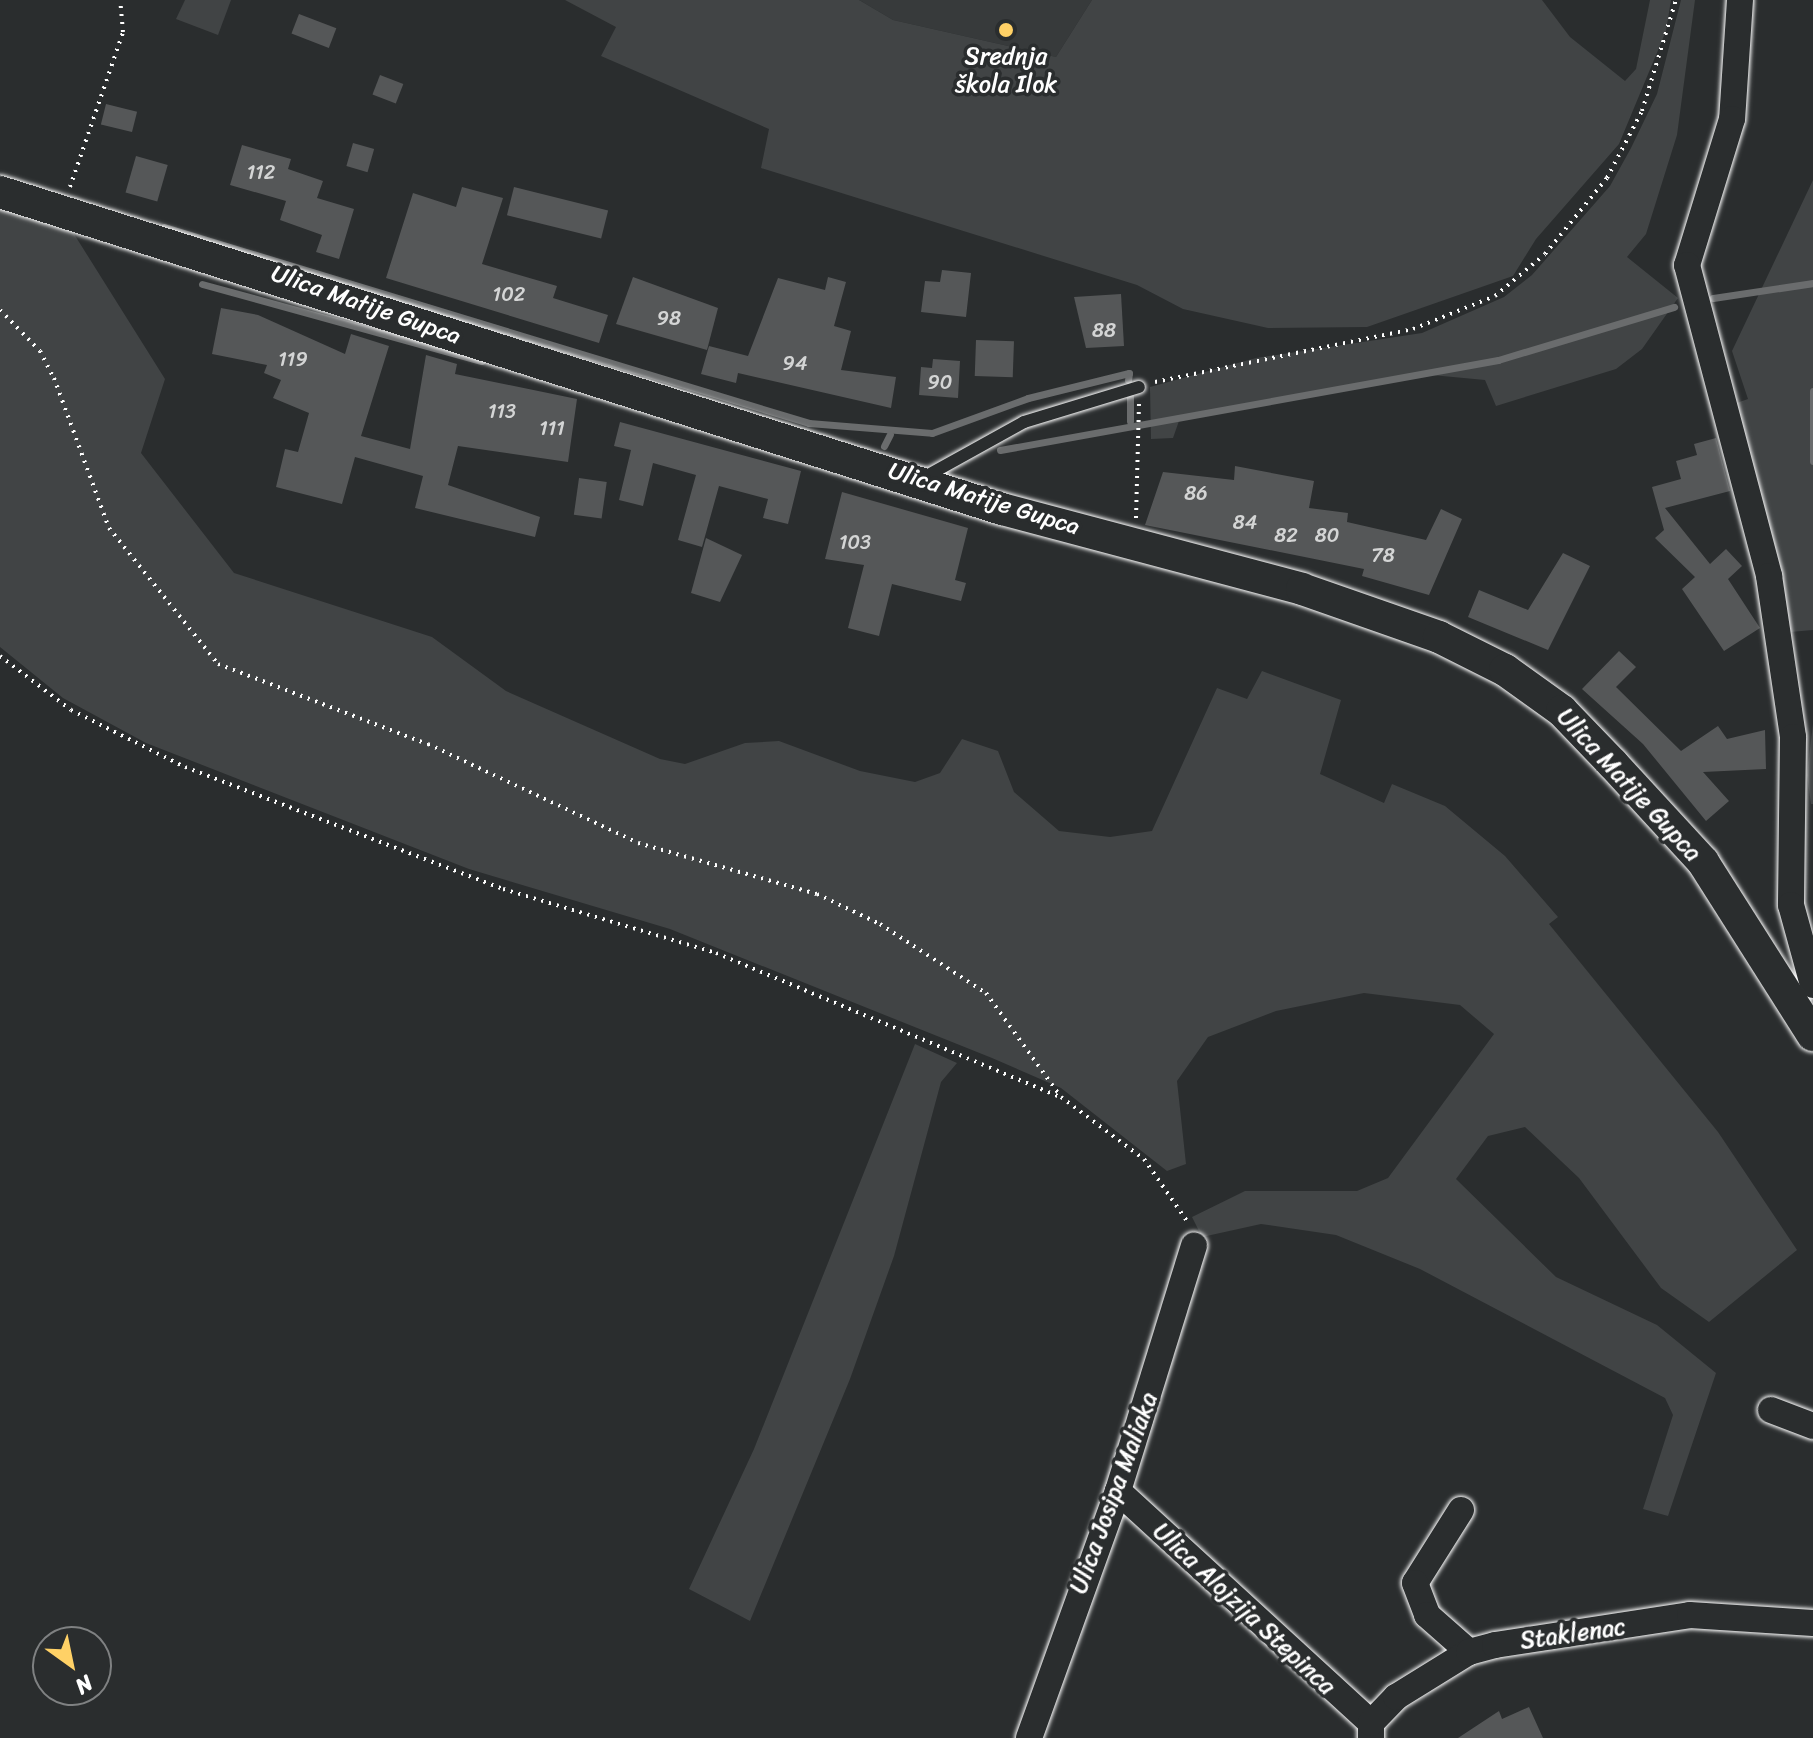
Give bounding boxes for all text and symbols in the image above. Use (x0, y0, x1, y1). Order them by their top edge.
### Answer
marker: Srednja škola Ilok (997, 21, 1015, 39)
place label: Srednja škola Ilok (955, 43, 1057, 99)
house number: 112 (247, 160, 275, 184)
street label: Ulica Matije Gupca (267, 259, 465, 351)
house number: 102 (493, 282, 525, 306)
house number: 98 (657, 306, 681, 330)
house number: 88 (1092, 318, 1116, 342)
house number: 119 (278, 347, 308, 371)
house number: 94 (783, 351, 807, 375)
house number: 90 (928, 370, 952, 394)
house number: 113 (488, 399, 516, 423)
house number: 111 (539, 416, 565, 440)
street label: Ulica Matije Gupca (885, 456, 1083, 542)
house number: 86 (1184, 481, 1208, 505)
house number: 84 (1233, 510, 1257, 534)
house number: 82 (1274, 523, 1298, 547)
house number: 80 (1315, 523, 1339, 547)
house number: 103 (839, 530, 871, 554)
house number: 78 (1371, 543, 1395, 567)
street label: Ulica Matije Gupca (1551, 703, 1707, 867)
street label: Ulica Josipa Maliaka (1064, 1388, 1164, 1598)
street label: Ulica Alojzija Stepinca (1146, 1516, 1342, 1702)
street label: Staklenac (1518, 1612, 1628, 1656)
north arrow (32, 1626, 112, 1706)
text: N (67, 1664, 101, 1705)

